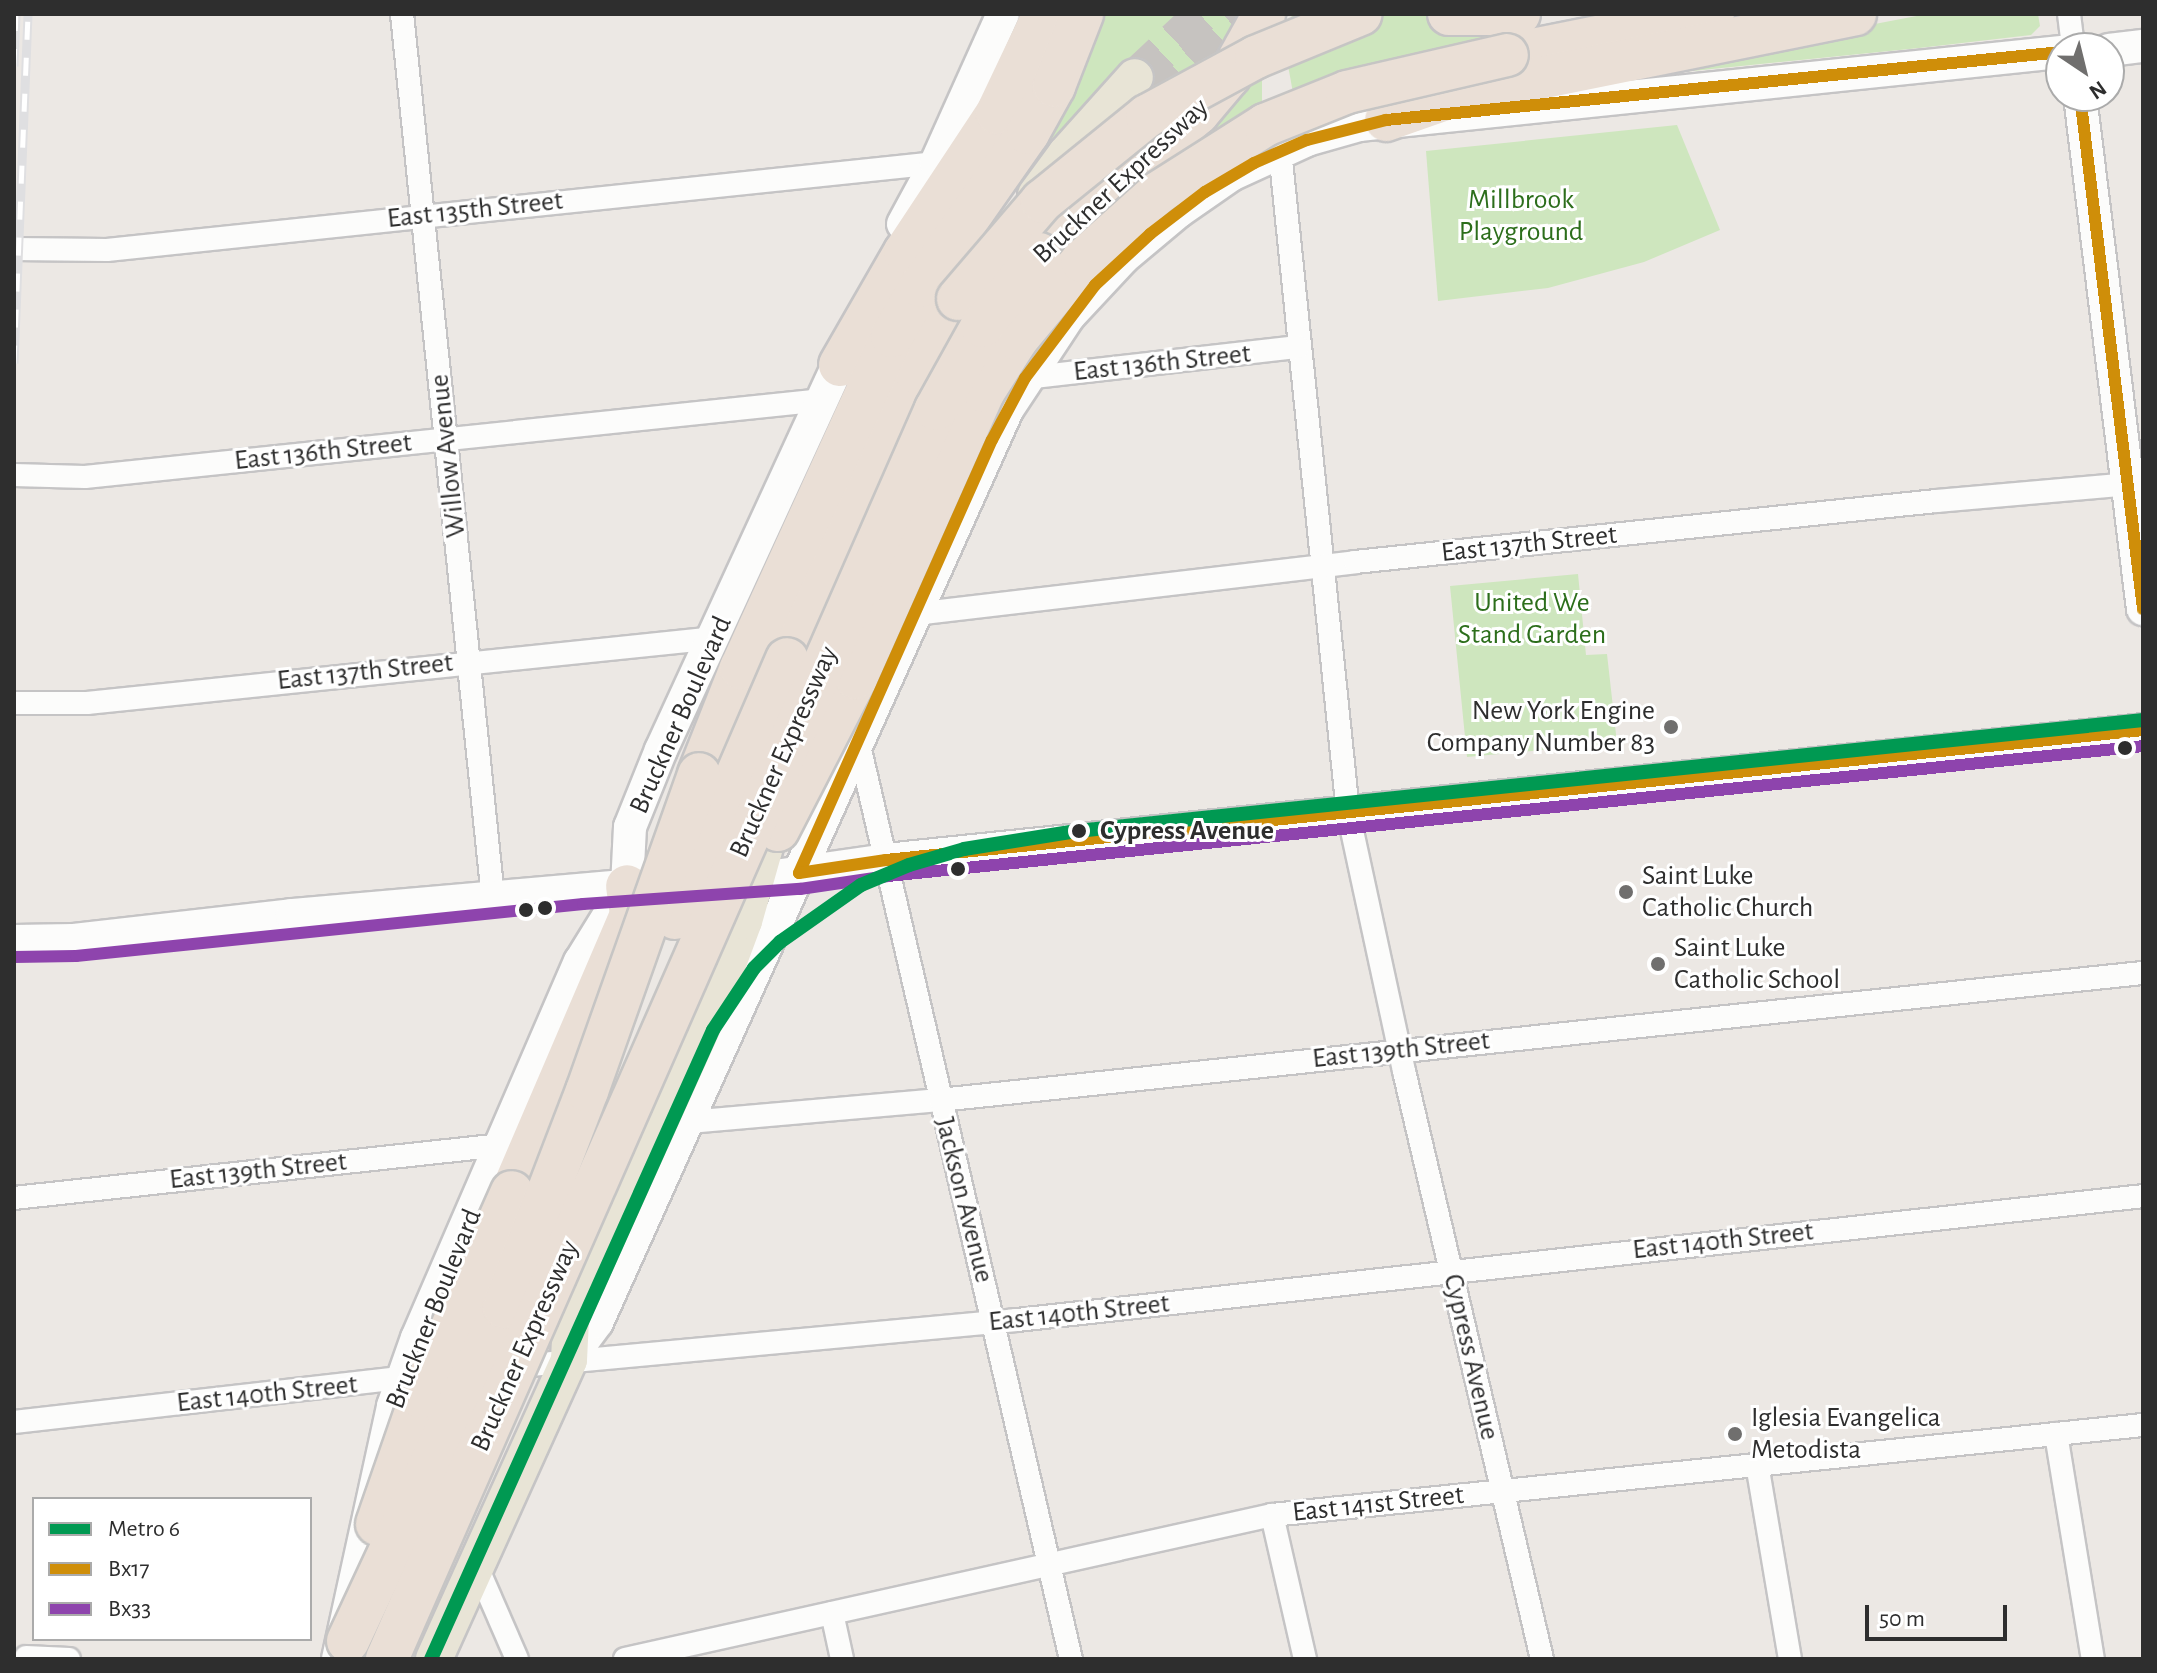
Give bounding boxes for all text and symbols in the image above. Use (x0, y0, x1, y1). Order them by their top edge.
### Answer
north arrow (2045, 32, 2125, 112)
text: N (2085, 77, 2110, 103)
street label: Bruckner Expressway (1026, 91, 1216, 271)
park label: Millbrook Playground (1459, 183, 1583, 249)
street label: East 135th Street (385, 184, 565, 236)
street label: East 136th Street (1072, 337, 1252, 389)
street label: Willow Avenue (423, 373, 473, 539)
street label: East 136th Street (233, 426, 413, 478)
street label: East 137th Street (1439, 518, 1619, 570)
park label: United We Stand Garden (1458, 586, 1606, 652)
street label: Bruckner Boulevard (622, 611, 740, 819)
street label: Bruckner Expressway (722, 641, 846, 863)
street label: East 137th Street (275, 646, 455, 698)
place label: New York Engine Company Number 83 (1427, 694, 1655, 760)
marker: New York Engine Company Number 83 (1662, 718, 1680, 736)
unlabelled marker (2117, 740, 2133, 756)
place label: Cypress Avenue (1100, 814, 1274, 848)
marker: Cypress Avenue (1065, 817, 1093, 845)
place label: Saint Luke Catholic Church (1642, 859, 1813, 925)
unlabelled marker (950, 861, 966, 877)
marker: Saint Luke Catholic Church (1617, 883, 1635, 901)
unlabelled marker (537, 900, 553, 916)
unlabelled marker (518, 902, 534, 918)
place label: Saint Luke Catholic School (1674, 931, 1840, 997)
marker: Saint Luke Catholic School (1649, 955, 1667, 973)
street label: East 139th Street (1311, 1024, 1491, 1076)
street label: Jackson Avenue (927, 1114, 1001, 1286)
street label: East 139th Street (168, 1145, 348, 1197)
street label: Bruckner Boulevard (379, 1204, 489, 1414)
street label: East 140th Street (1631, 1215, 1815, 1267)
street label: Bruckner Expressway (463, 1235, 587, 1457)
street label: Cypress Avenue (1436, 1271, 1506, 1443)
street label: East 140th Street (987, 1287, 1171, 1339)
street label: East 140th Street (175, 1368, 359, 1420)
place label: Iglesia Evangelica Metodista (1751, 1401, 1941, 1467)
marker: Iglesia Evangelica Metodista (1726, 1425, 1744, 1443)
street label: East 141st Street (1291, 1478, 1465, 1530)
legend (32, 1497, 312, 1641)
text: Metro 6 (108, 1517, 180, 1541)
text: Bx17 (108, 1557, 150, 1581)
scale bar (1869, 1589, 2011, 1639)
text: Bx33 (108, 1597, 151, 1621)
text: 50 m (1879, 1607, 1925, 1631)

